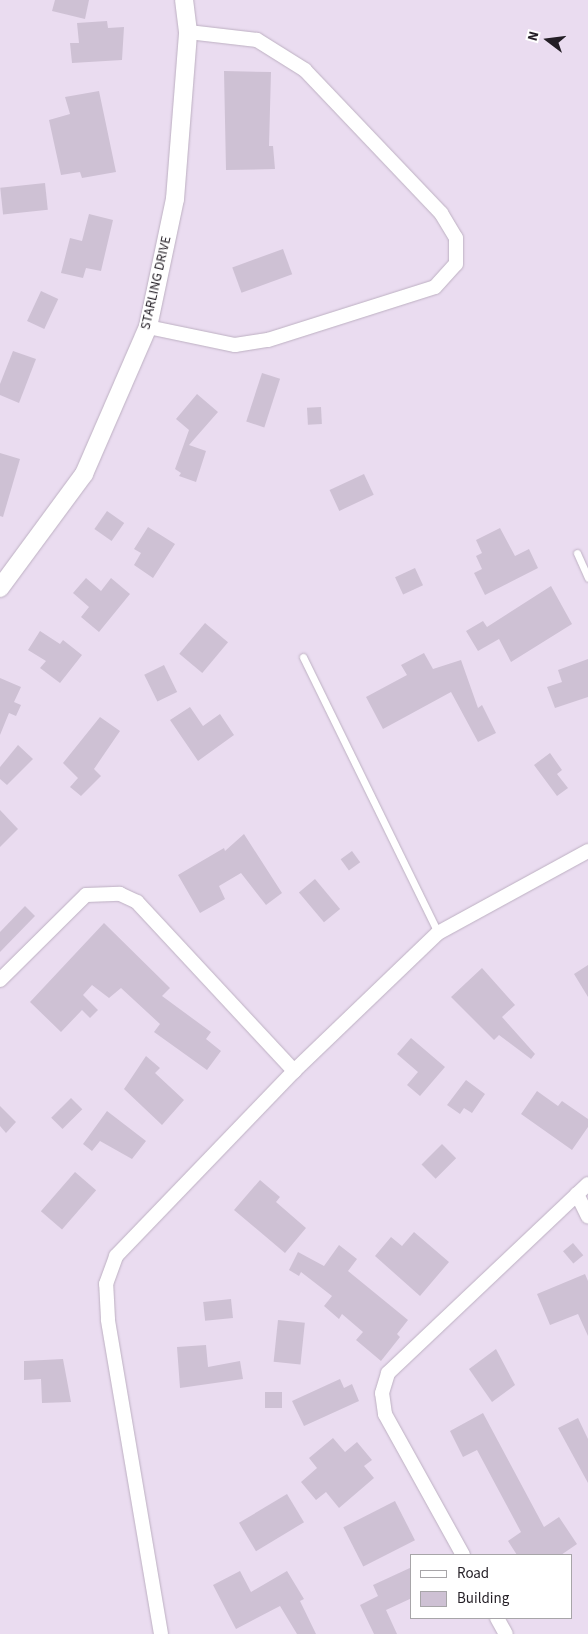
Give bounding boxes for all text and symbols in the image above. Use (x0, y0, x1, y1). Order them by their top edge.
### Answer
north arrow (523, 15, 573, 65)
text: N (523, 29, 544, 43)
street label: STARLING DRIVE (137, 235, 175, 331)
legend (410, 1554, 573, 1619)
text: Road (457, 1563, 489, 1584)
text: Building (457, 1588, 509, 1609)

